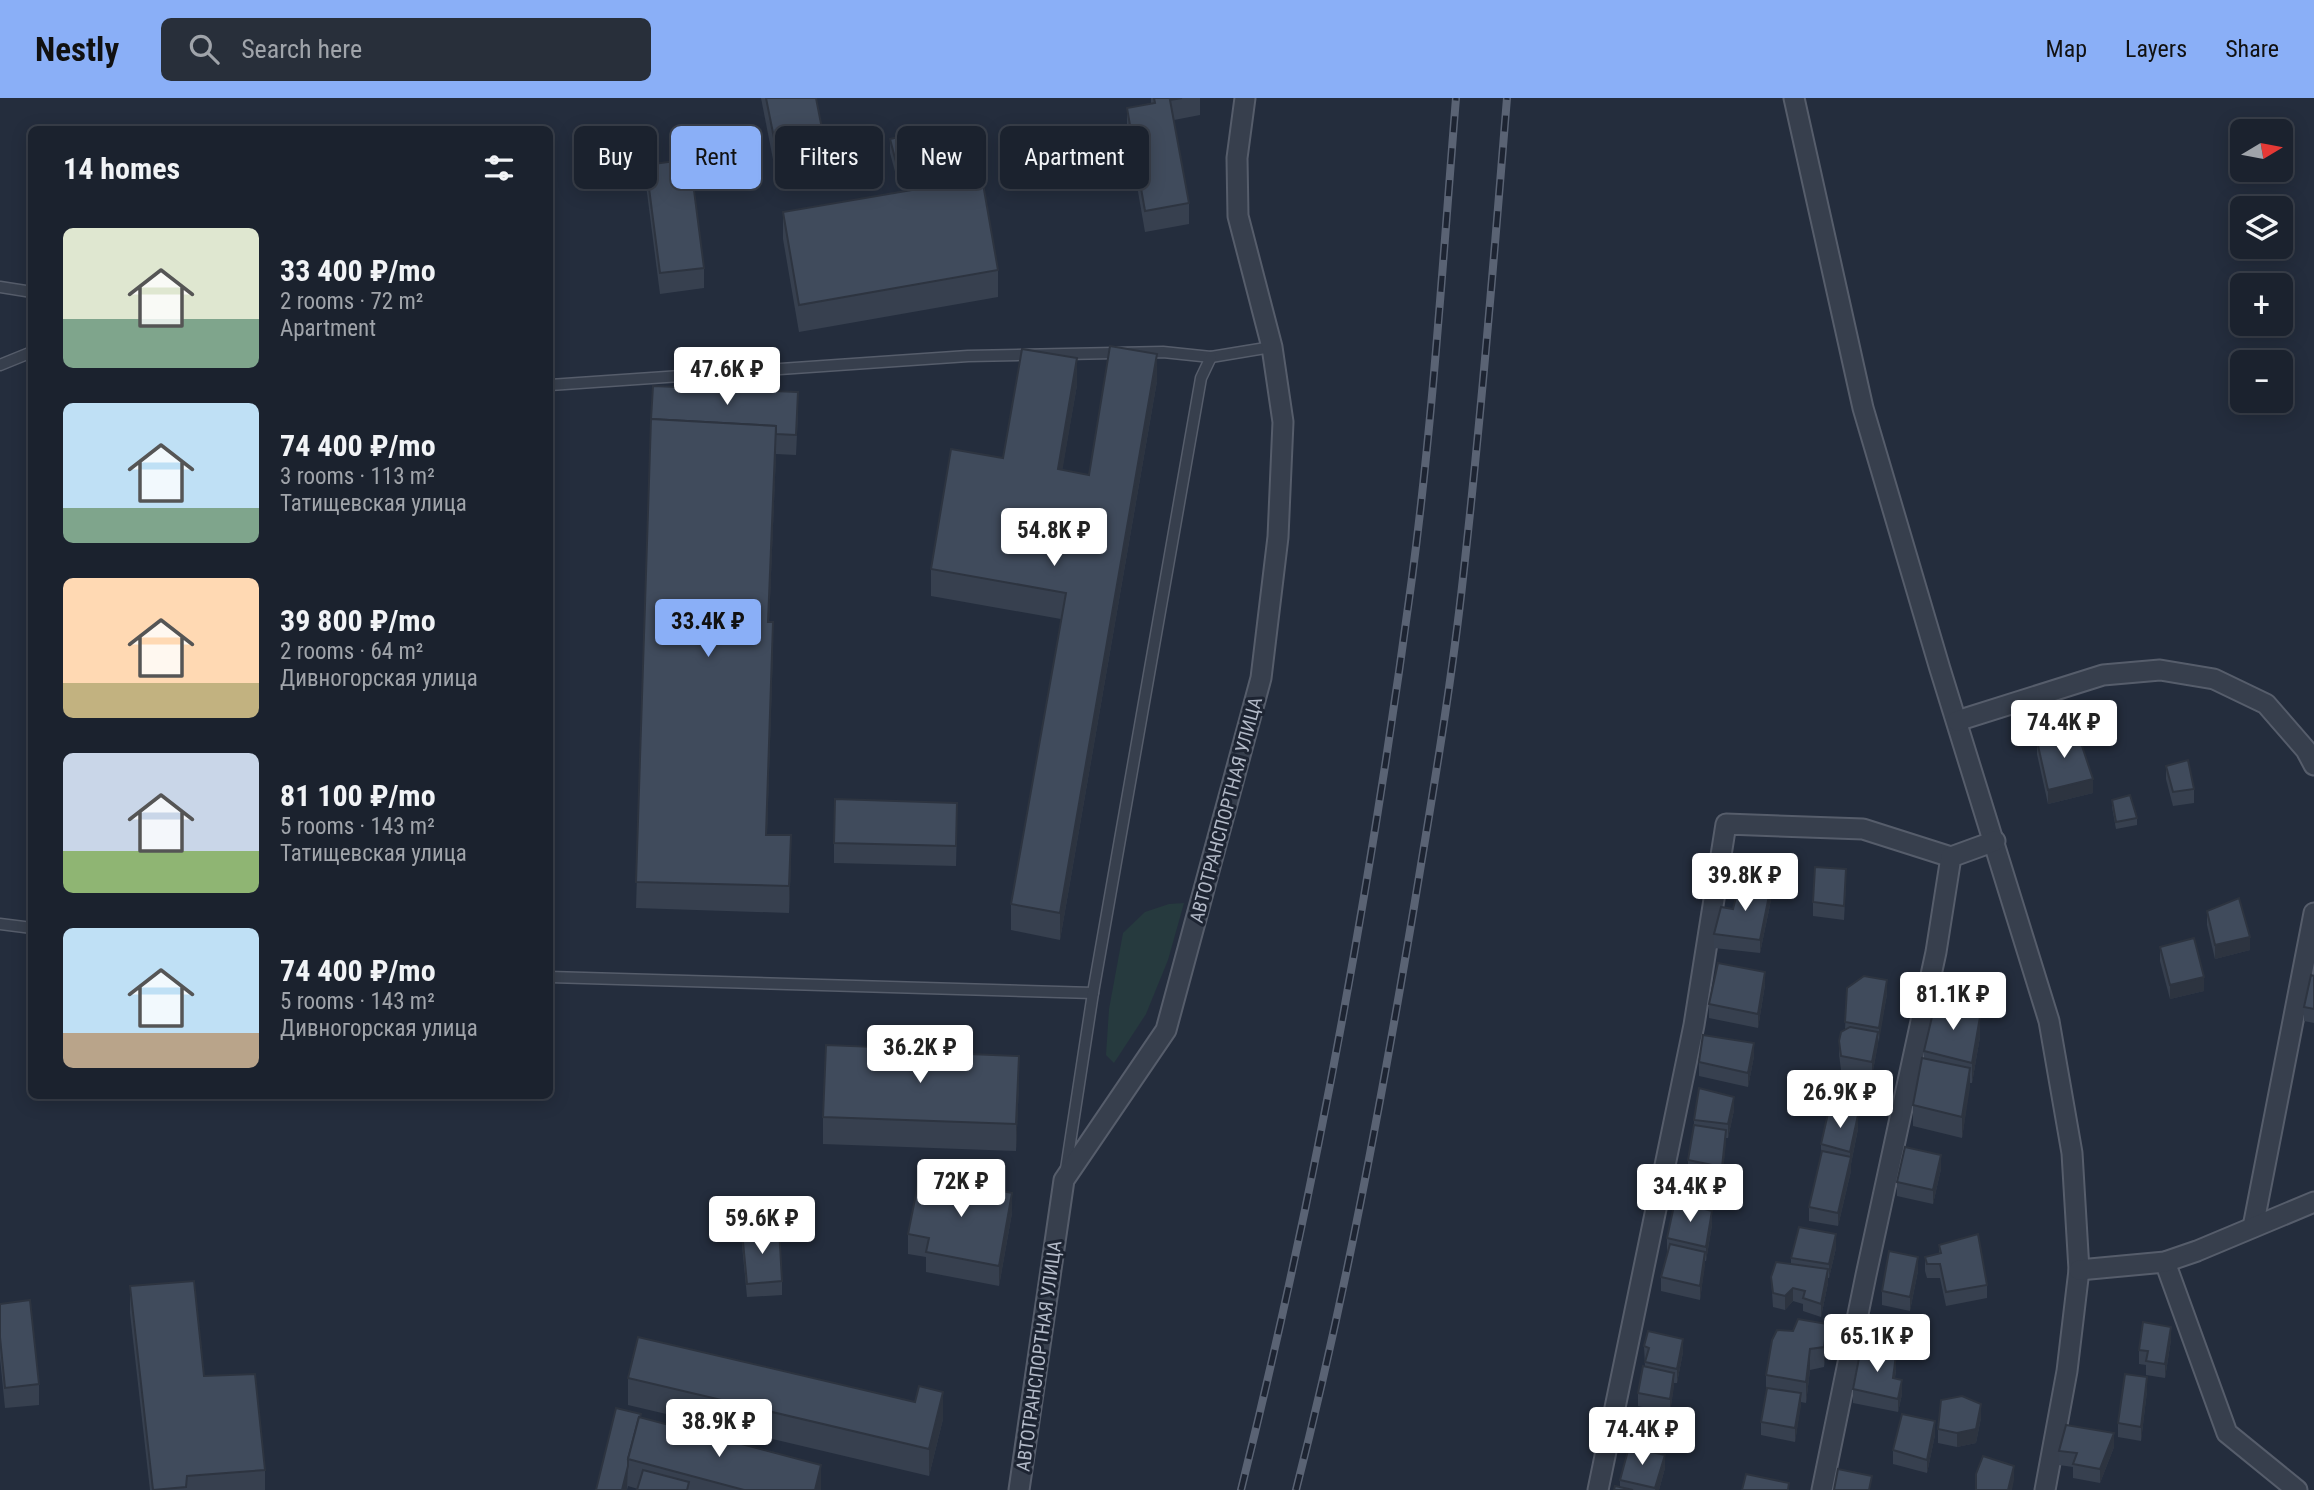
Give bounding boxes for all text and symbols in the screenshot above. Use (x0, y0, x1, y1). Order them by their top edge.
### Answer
search box (161, 18, 651, 81)
text: Nestly (35, 30, 119, 69)
icon: search (185, 30, 223, 68)
text: Search here (241, 34, 362, 64)
text: Map (2046, 35, 2087, 63)
text: Layers (2125, 35, 2187, 63)
text: Share (2225, 35, 2279, 63)
north arrow (2230, 119, 2292, 182)
map controls (2230, 119, 2293, 413)
chip: Buy (574, 126, 657, 189)
chip: Rent (671, 126, 761, 189)
chip: Filters (775, 126, 883, 189)
chip: New (897, 126, 986, 189)
chip: Apartment (1000, 126, 1149, 189)
icon: filters (480, 149, 518, 187)
text: 14 homes (63, 151, 180, 186)
button: layers (2230, 196, 2293, 259)
text: 33 400 ₽/mo (280, 253, 436, 288)
icon: home (119, 256, 203, 340)
button: + (2230, 273, 2293, 336)
text: 2 rooms · 72 m² (280, 288, 423, 315)
text: Apartment (280, 315, 376, 342)
pin: 47.6K ₽ (662, 348, 792, 407)
button: − (2230, 350, 2293, 413)
text: 47.6K ₽ (690, 356, 764, 383)
text: 74 400 ₽/mo (280, 428, 436, 463)
icon: home (119, 431, 203, 515)
text: 3 rooms · 113 m² (280, 463, 435, 490)
text: Татищевская улица (280, 490, 467, 517)
pin: 54.8K ₽ (989, 508, 1119, 568)
text: 54.8K ₽ (1017, 517, 1091, 544)
pin: 33.4K ₽ (643, 600, 773, 659)
text: 39 800 ₽/mo (280, 603, 436, 638)
icon: home (119, 606, 203, 690)
text: 33.4K ₽ (671, 608, 745, 635)
text: 2 rooms · 64 m² (280, 638, 423, 665)
text: Дивногорская улица (280, 665, 478, 692)
street label: АВТОТРАНСПОРТНАЯ УЛИЦА (1185, 695, 1267, 925)
pin: 74.4K ₽ (1999, 700, 2129, 760)
text: 74.4K ₽ (2027, 709, 2101, 736)
text: 81 100 ₽/mo (280, 778, 436, 813)
icon: home (119, 781, 203, 865)
text: 5 rooms · 143 m² (280, 813, 435, 840)
text: Татищевская улица (280, 840, 467, 867)
pin: 39.8K ₽ (1680, 854, 1810, 913)
text: 39.8K ₽ (1708, 862, 1782, 889)
text: 74 400 ₽/mo (280, 953, 436, 988)
icon: home (119, 956, 203, 1040)
pin: 81.1K ₽ (1888, 972, 2018, 1032)
text: 81.1K ₽ (1916, 981, 1990, 1008)
text: 5 rooms · 143 m² (280, 988, 435, 1015)
text: Дивногорская улица (280, 1015, 478, 1042)
pin: 36.2K ₽ (855, 1026, 985, 1085)
text: 36.2K ₽ (883, 1034, 957, 1061)
pin: 26.9K ₽ (1775, 1070, 1905, 1130)
text: 26.9K ₽ (1803, 1079, 1877, 1106)
pin: 72K ₽ (912, 1160, 1010, 1219)
pin: 34.4K ₽ (1625, 1164, 1755, 1224)
text: 72K ₽ (933, 1168, 989, 1195)
text: 34.4K ₽ (1653, 1173, 1727, 1200)
pin: 59.6K ₽ (697, 1196, 827, 1256)
text: 59.6K ₽ (725, 1205, 799, 1232)
street label: АВТОТРАНСПОРТНАЯ УЛИЦА (1011, 1239, 1067, 1473)
pin: 65.1K ₽ (1812, 1314, 1942, 1374)
text: 65.1K ₽ (1840, 1323, 1914, 1350)
pin: 38.9K ₽ (654, 1400, 784, 1459)
text: 38.9K ₽ (682, 1408, 756, 1435)
pin: 74.4K ₽ (1577, 1408, 1707, 1467)
text: 74.4K ₽ (1605, 1416, 1679, 1443)

